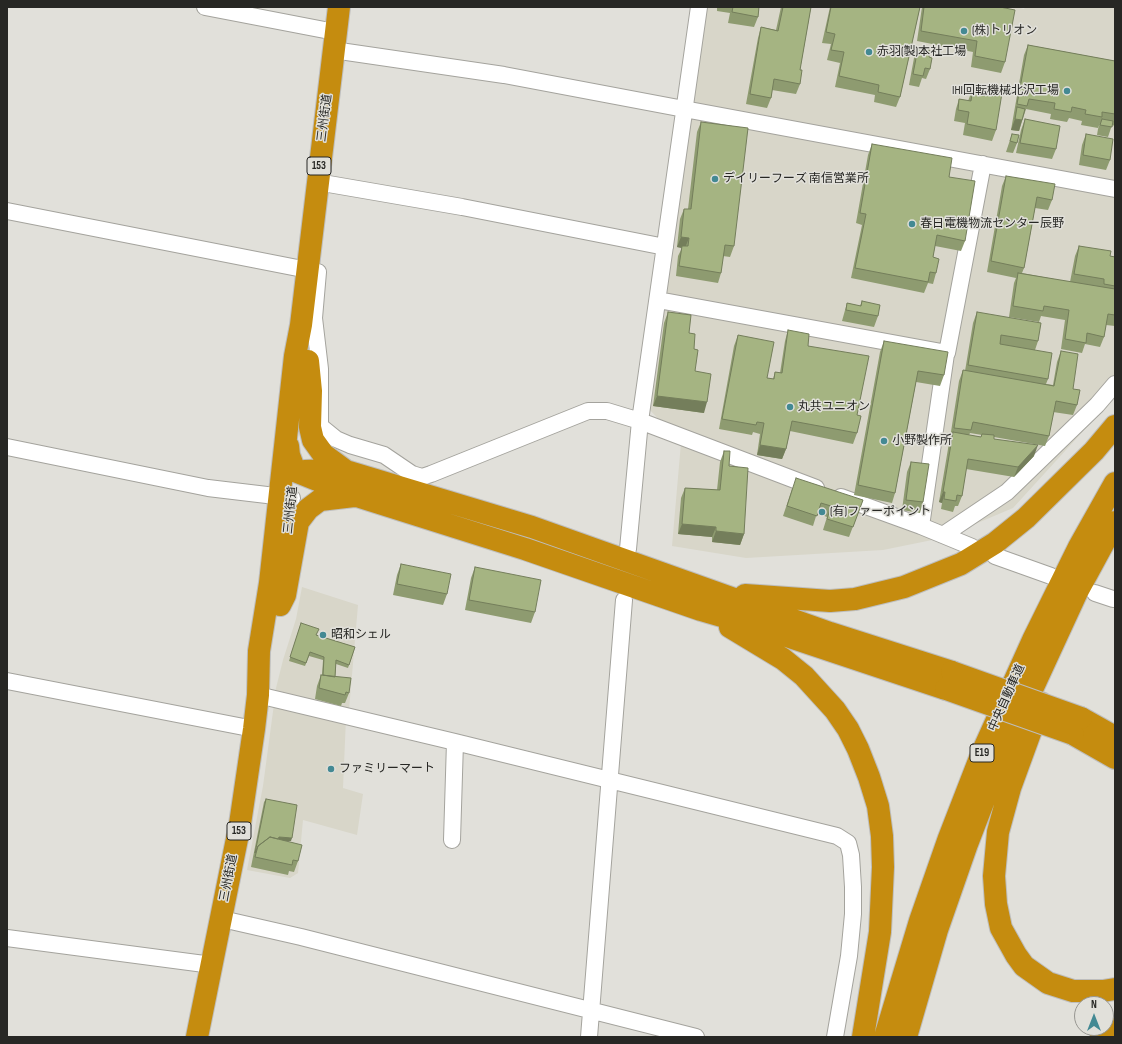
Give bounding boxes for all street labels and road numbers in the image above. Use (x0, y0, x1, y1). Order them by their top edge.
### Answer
street label: 三州街道 (315, 93, 335, 143)
road number: 153 (307, 157, 331, 175)
street label: 三州街道 (281, 485, 301, 535)
street label: 中央自動車道 (986, 662, 1028, 734)
road number: E19 (970, 744, 994, 762)
road number: 153 (227, 822, 251, 840)
street label: 三州街道 (217, 853, 241, 903)

